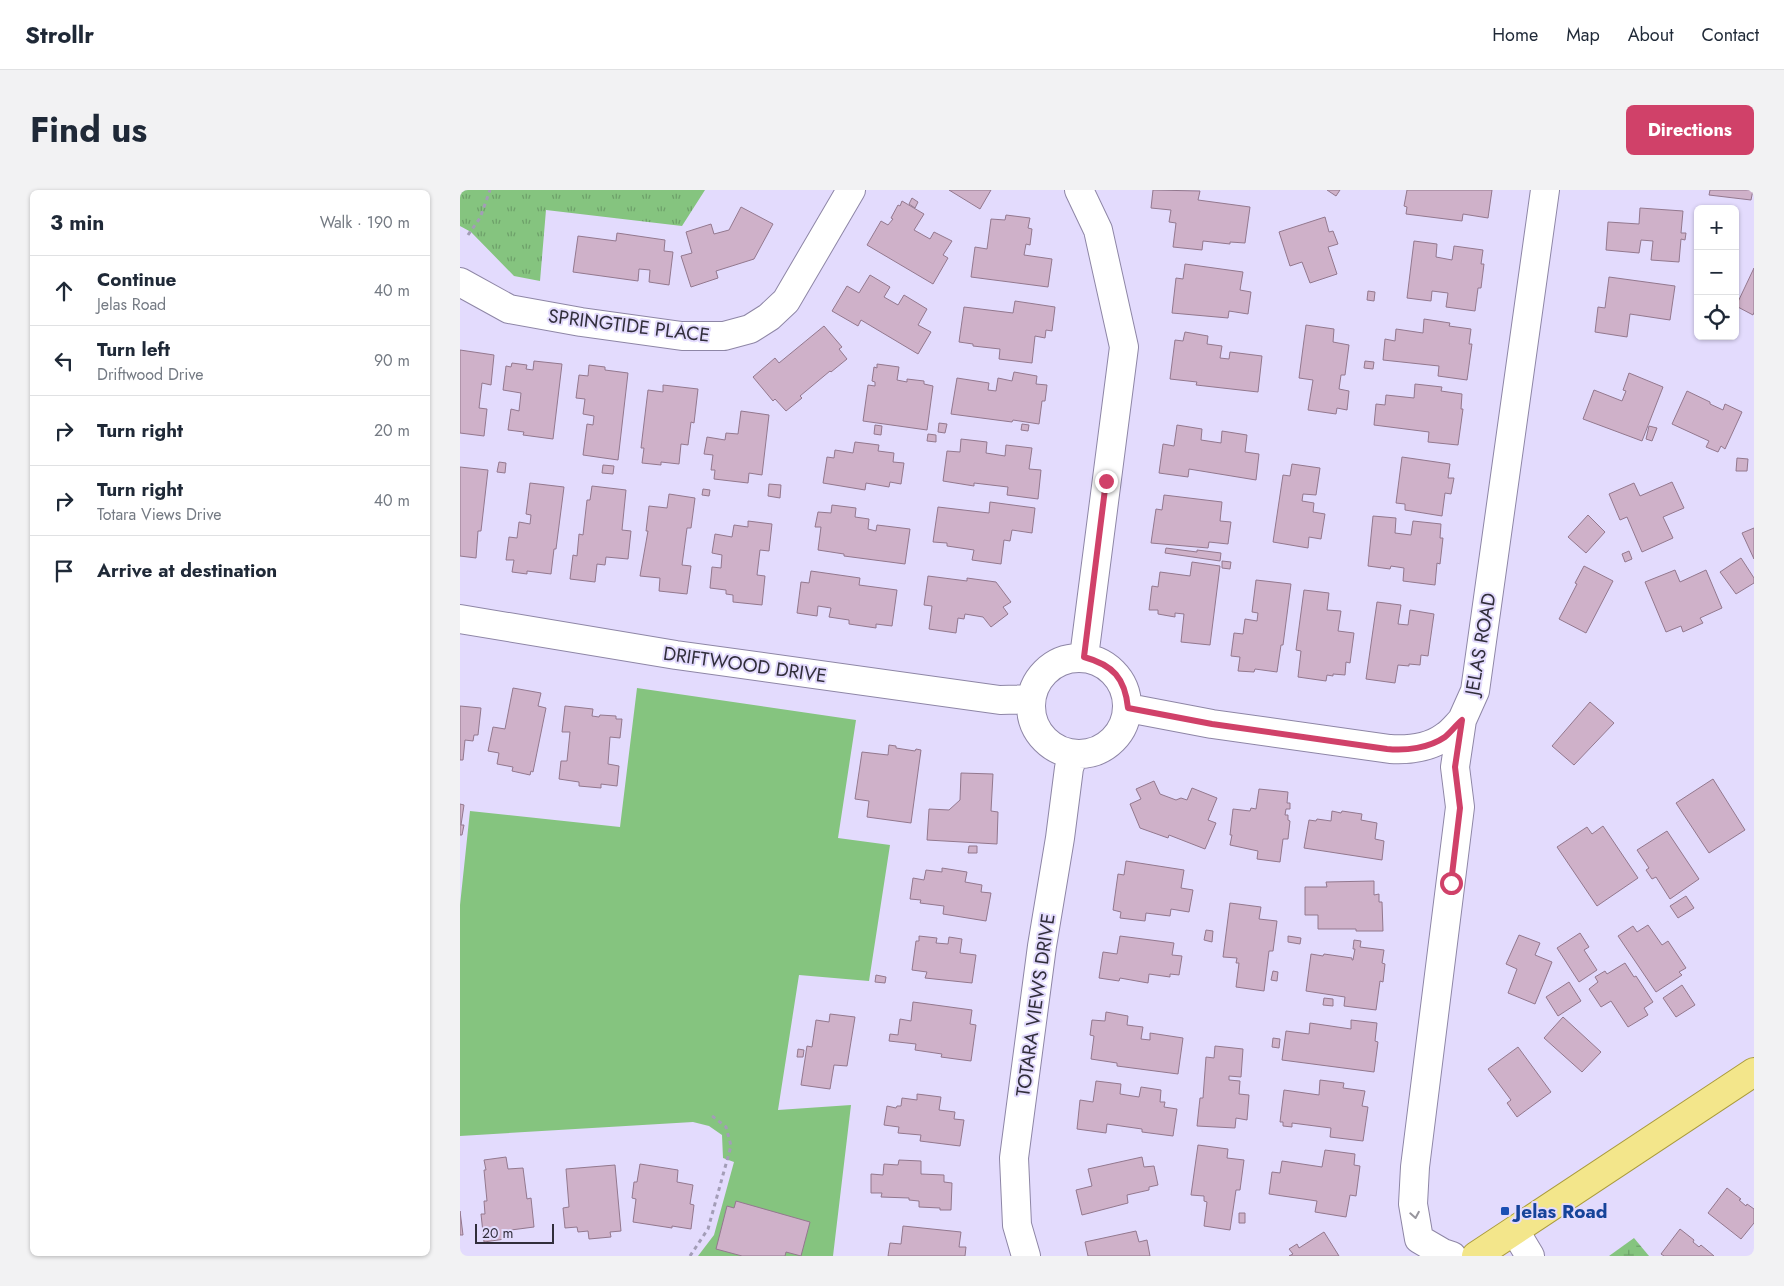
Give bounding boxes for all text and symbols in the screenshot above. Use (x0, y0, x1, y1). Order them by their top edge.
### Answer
text: Strollr (25, 17, 94, 52)
text: Home (1492, 22, 1538, 48)
text: Map (1566, 22, 1600, 48)
text: About (1628, 22, 1673, 48)
text: Contact (1701, 22, 1759, 48)
text: Find us (30, 105, 147, 155)
button: Directions (1626, 105, 1754, 155)
map controls (1694, 205, 1739, 340)
button: + (1694, 205, 1739, 250)
text: 3 min (50, 208, 104, 238)
text: Walk · 190 m (320, 211, 410, 234)
button: − (1694, 250, 1739, 295)
text: Continue (97, 266, 176, 293)
icon: ahead (50, 277, 78, 305)
text: 40 m (374, 279, 410, 302)
text: Jelas Road (97, 293, 166, 316)
button: locate (1694, 295, 1739, 340)
street label: SPRINGTIDE PLACE (547, 302, 711, 349)
text: Turn left (97, 336, 170, 363)
icon: left (50, 347, 78, 375)
text: 90 m (374, 349, 410, 372)
text: Driftwood Drive (97, 363, 204, 386)
icon: right (50, 417, 78, 445)
text: Turn right (97, 417, 183, 444)
text: 20 m (374, 419, 410, 442)
route end (1095, 470, 1118, 493)
text: Turn right (97, 476, 183, 503)
icon: right (50, 487, 78, 515)
text: 40 m (374, 489, 410, 512)
text: Totara Views Drive (97, 503, 222, 526)
icon: arrive (50, 557, 78, 585)
text: Arrive at destination (97, 557, 277, 584)
street label: JELAS ROAD (1458, 591, 1503, 700)
street label: DRIFTWOOD DRIVE (661, 640, 828, 689)
route start (1440, 872, 1463, 895)
street label: TOTARA VIEWS DRIVE (1009, 912, 1062, 1098)
place label: Jelas Road (1511, 1198, 1607, 1225)
marker: Jelas Road (1499, 1205, 1511, 1217)
one-way arrow (1409, 1211, 1420, 1220)
scale bar (475, 1221, 554, 1244)
text: 20 m (482, 1223, 514, 1243)

